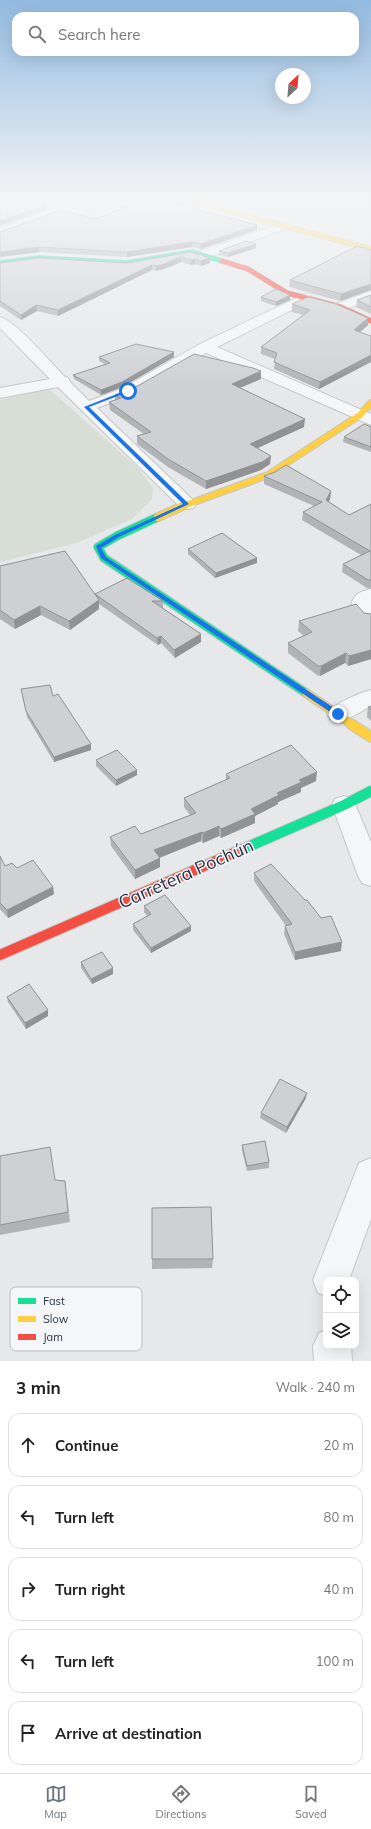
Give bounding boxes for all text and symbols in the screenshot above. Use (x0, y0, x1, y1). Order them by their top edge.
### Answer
search box (12, 12, 359, 56)
icon: search (26, 23, 48, 45)
text: Search here (58, 25, 140, 44)
north arrow (275, 68, 311, 104)
route start (119, 382, 137, 400)
route end (329, 705, 347, 723)
street label: Carretera Pochún (115, 833, 257, 914)
map controls (323, 1277, 359, 1349)
button: locate (323, 1277, 359, 1313)
legend (10, 1287, 142, 1351)
text: Fast (43, 1294, 65, 1308)
text: Slow (43, 1312, 69, 1326)
button: layers (323, 1313, 359, 1349)
text: Jam (43, 1330, 63, 1344)
text: 3 min (16, 1377, 61, 1398)
text: Walk · 240 m (276, 1379, 355, 1395)
icon: ahead (17, 1434, 39, 1456)
text: Continue (55, 1436, 118, 1455)
text: 20 m (324, 1437, 354, 1453)
icon: left (17, 1506, 39, 1528)
text: Turn left (55, 1508, 114, 1527)
text: 80 m (324, 1509, 354, 1525)
icon: right (17, 1578, 39, 1600)
text: Turn right (55, 1580, 125, 1599)
text: 40 m (324, 1581, 354, 1597)
icon: left (17, 1650, 39, 1672)
text: Turn left (55, 1652, 114, 1671)
text: 100 m (316, 1653, 354, 1669)
icon: arrive (17, 1722, 39, 1744)
text: Arrive at destination (55, 1724, 202, 1743)
tab: Map (44, 1783, 67, 1821)
tab: Directions (156, 1783, 206, 1821)
tab: Saved (295, 1783, 327, 1821)

